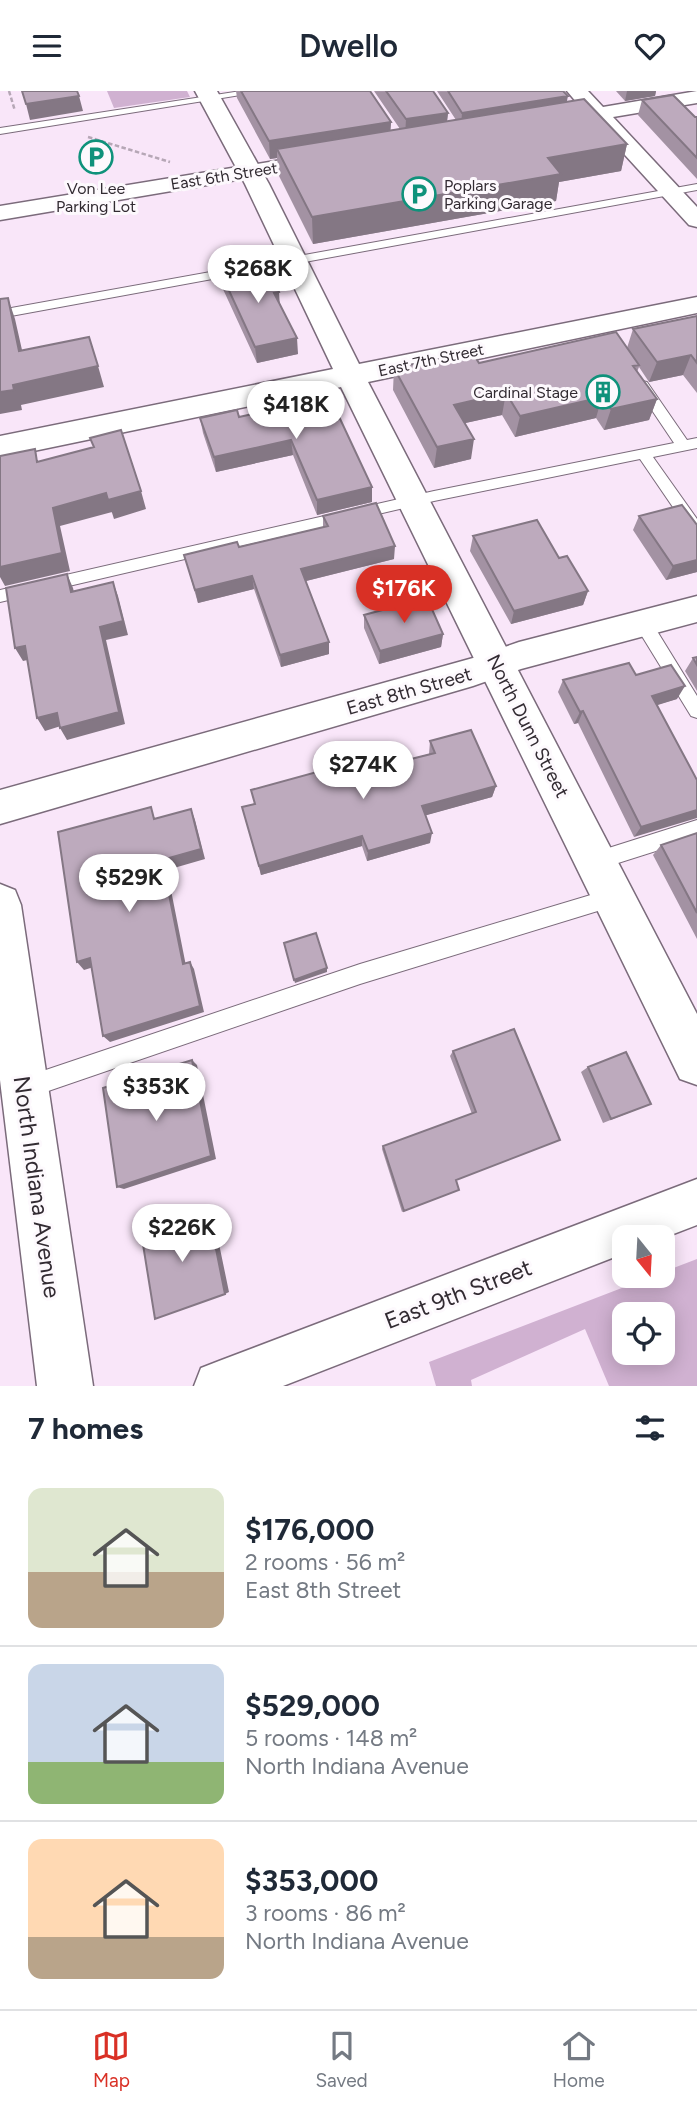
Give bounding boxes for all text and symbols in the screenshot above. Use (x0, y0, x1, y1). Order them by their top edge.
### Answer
icon: menu (28, 27, 66, 65)
text: Dwello (299, 27, 398, 65)
icon: heart (631, 27, 669, 65)
parking icon: Von Lee Parking Lot (77, 138, 115, 176)
street label: East 6th Street (169, 158, 279, 194)
parking icon: Poplars Parking Garage (400, 175, 438, 213)
place label: Poplars Parking Garage (444, 176, 553, 213)
place label: Von Lee Parking Lot (56, 179, 136, 216)
pin: $268K (209, 245, 307, 305)
text: $268K (224, 254, 292, 282)
street label: East 7th Street (376, 340, 486, 380)
building icon: Cardinal Stage (584, 373, 622, 411)
pin: $418K (247, 381, 345, 441)
place label: Cardinal Stage (473, 383, 578, 402)
text: $418K (263, 390, 329, 418)
pin: $176K (355, 566, 453, 625)
text: $176K (372, 574, 436, 602)
street label: North Dunn Street (482, 651, 574, 801)
street label: East 8th Street (344, 662, 474, 720)
pin: $274K (314, 741, 412, 801)
text: $274K (329, 750, 397, 778)
pin: $529K (80, 855, 178, 914)
text: $529K (95, 863, 163, 891)
pin: $353K (107, 1063, 205, 1123)
text: $353K (123, 1072, 190, 1100)
street label: North Indiana Avenue (8, 1074, 66, 1300)
pin: $226K (133, 1205, 231, 1264)
text: $226K (148, 1213, 216, 1241)
north arrow (612, 1225, 676, 1288)
map controls (612, 1225, 675, 1365)
street label: East 9th Street (381, 1253, 535, 1335)
button: locate (612, 1302, 675, 1365)
icon: filters (631, 1409, 669, 1447)
text: 7 homes (28, 1410, 143, 1447)
text: $176,000 (245, 1511, 374, 1548)
icon: home (84, 1516, 168, 1600)
text: 2 rooms · 56 m² (245, 1548, 405, 1576)
text: East 8th Street (245, 1576, 401, 1604)
text: $529,000 (245, 1687, 380, 1724)
icon: home (84, 1692, 168, 1776)
text: 5 rooms · 148 m² (245, 1724, 417, 1752)
text: North Indiana Avenue (245, 1752, 469, 1780)
text: $353,000 (245, 1862, 378, 1899)
icon: home (84, 1867, 168, 1951)
text: 3 rooms · 86 m² (245, 1899, 406, 1927)
text: North Indiana Avenue (245, 1927, 469, 1955)
tab: Map (92, 2027, 130, 2092)
tab: Saved (315, 2027, 368, 2092)
tab: Home (553, 2027, 605, 2092)

